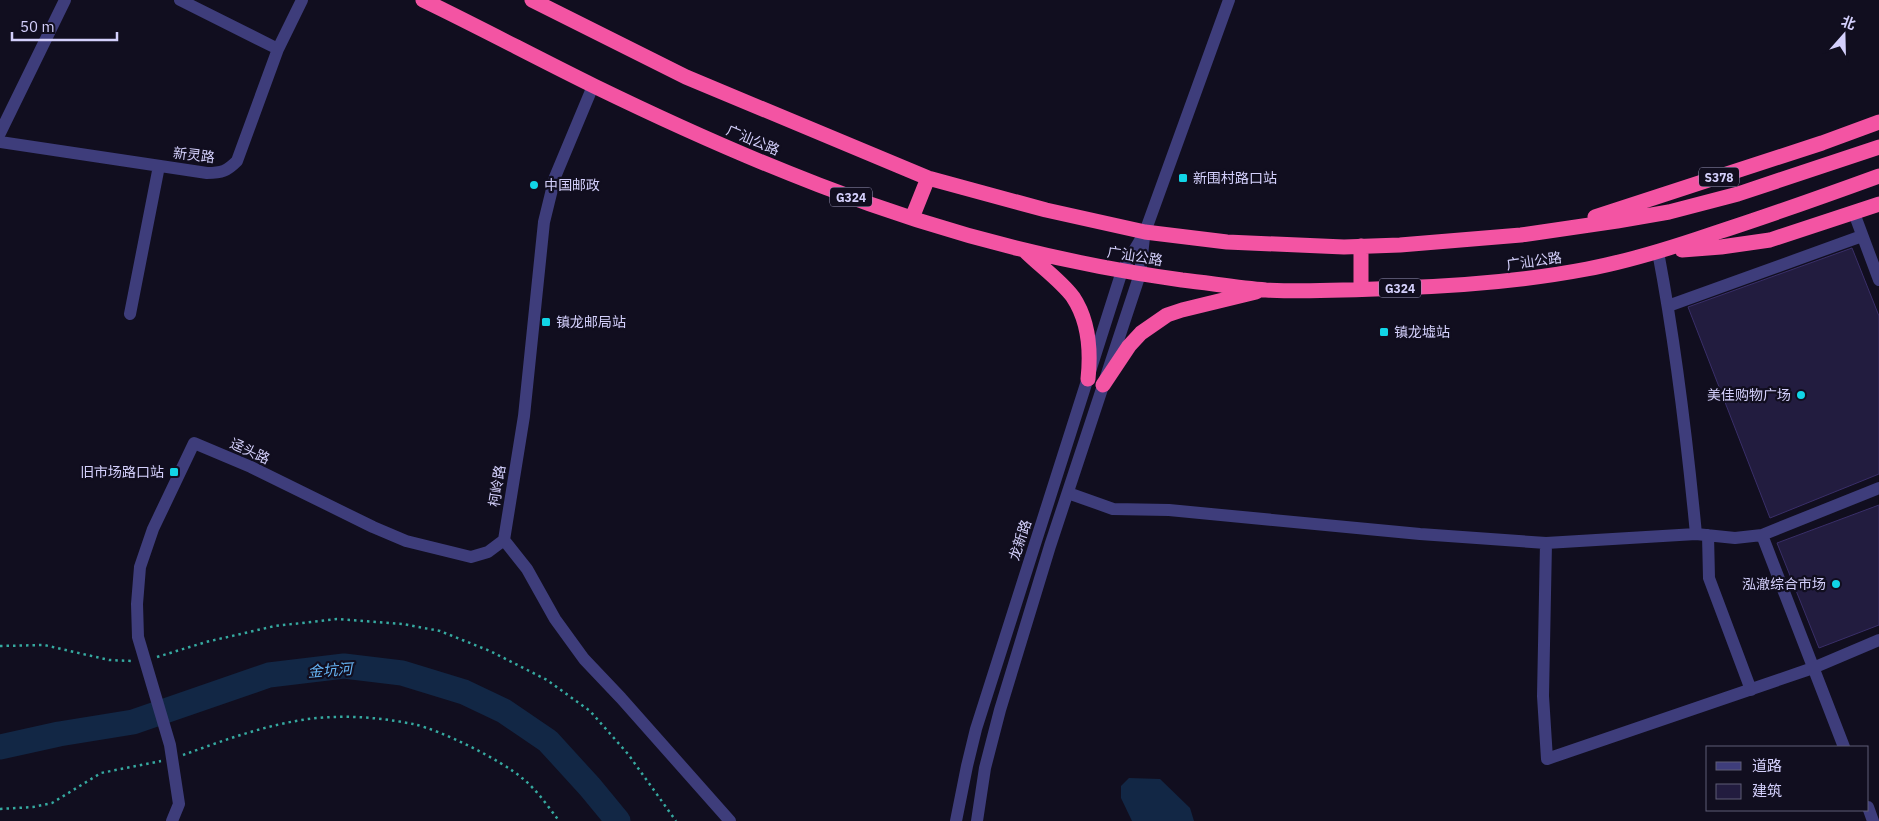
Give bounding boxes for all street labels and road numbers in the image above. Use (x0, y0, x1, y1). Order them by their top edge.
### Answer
street label: 广汕公路 (724, 121, 782, 159)
street label: 新灵路 (172, 144, 216, 166)
road number: S378 (1699, 168, 1739, 186)
road number: G324 (830, 188, 872, 206)
street label: 广汕公路 (1106, 243, 1164, 269)
street label: 广汕公路 (1505, 248, 1563, 274)
road number: G324 (1379, 278, 1421, 298)
street label: 迳头路 (227, 434, 273, 468)
street label: 柯岭路 (485, 464, 509, 508)
street label: 龙新路 (1005, 517, 1035, 563)

